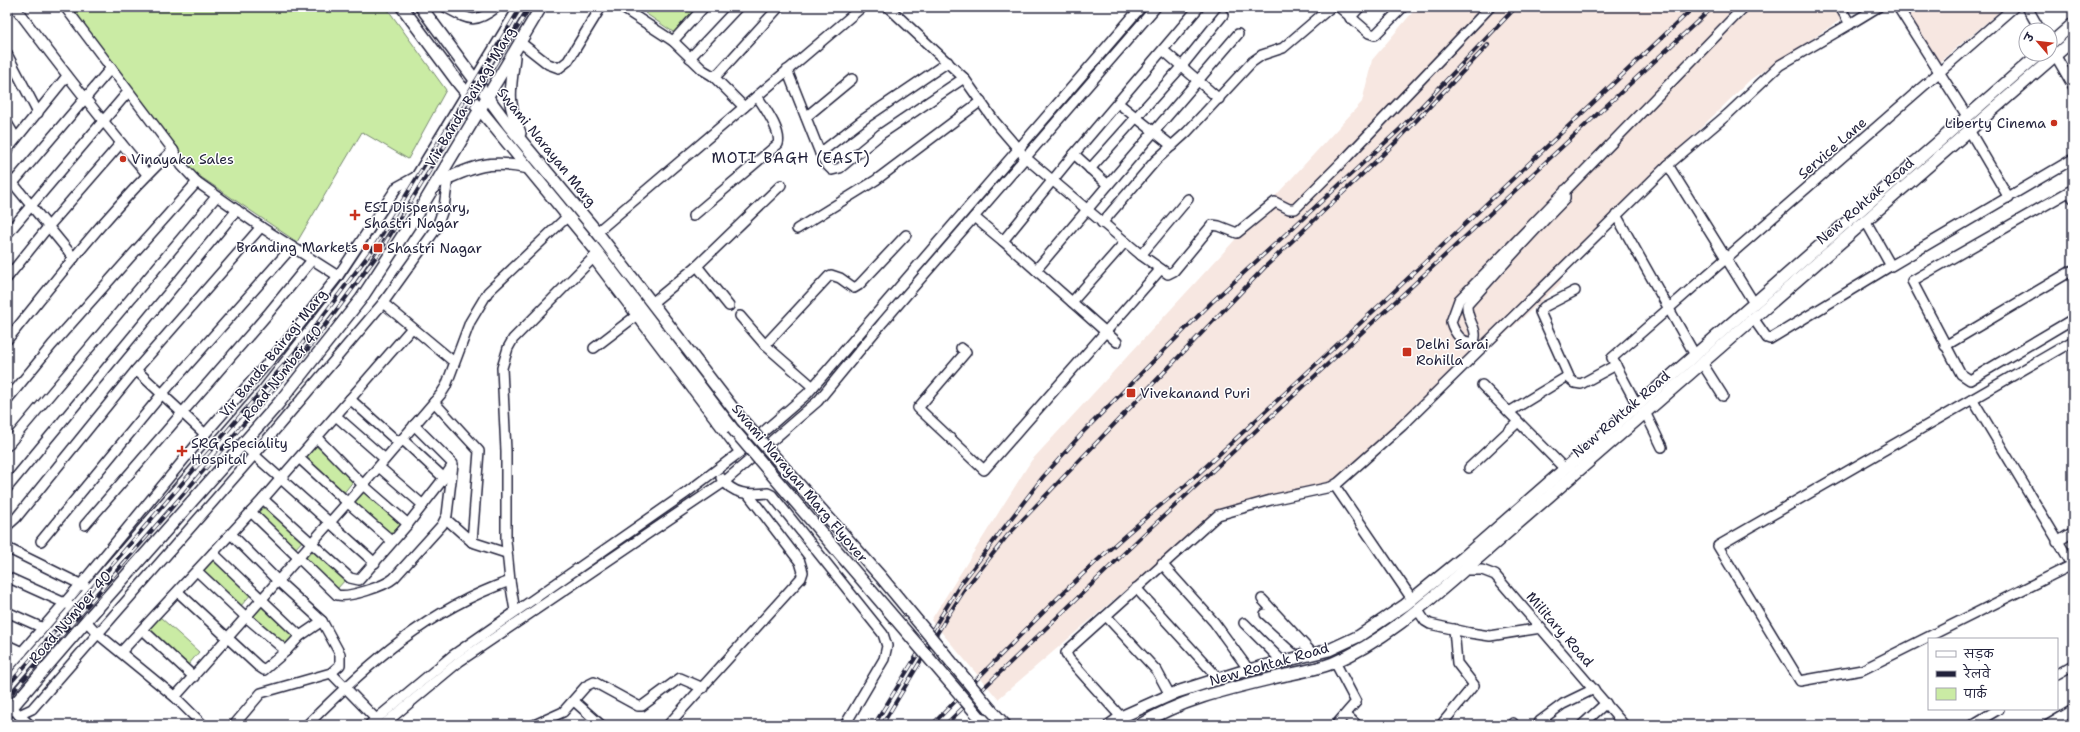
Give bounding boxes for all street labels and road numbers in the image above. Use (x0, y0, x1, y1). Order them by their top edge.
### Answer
street label: Vir Banda Bairagi Marg (421, 24, 519, 170)
street label: Swami Narayan Marg (493, 84, 601, 210)
street label: Service Lane (1794, 113, 1870, 183)
street label: New Rohtak Road (1812, 154, 1918, 248)
street label: Vir Banda Bairagi Marg (215, 285, 331, 421)
street label: Road Number 40 (238, 322, 326, 424)
street label: New Rohtak Road (1568, 367, 1674, 461)
street label: Swami Narayan Marg Flyover (728, 400, 872, 567)
street label: Road Number 40 (25, 567, 115, 667)
street label: Military Road (1522, 588, 1598, 670)
street label: New Rohtak Road (1207, 638, 1331, 690)

